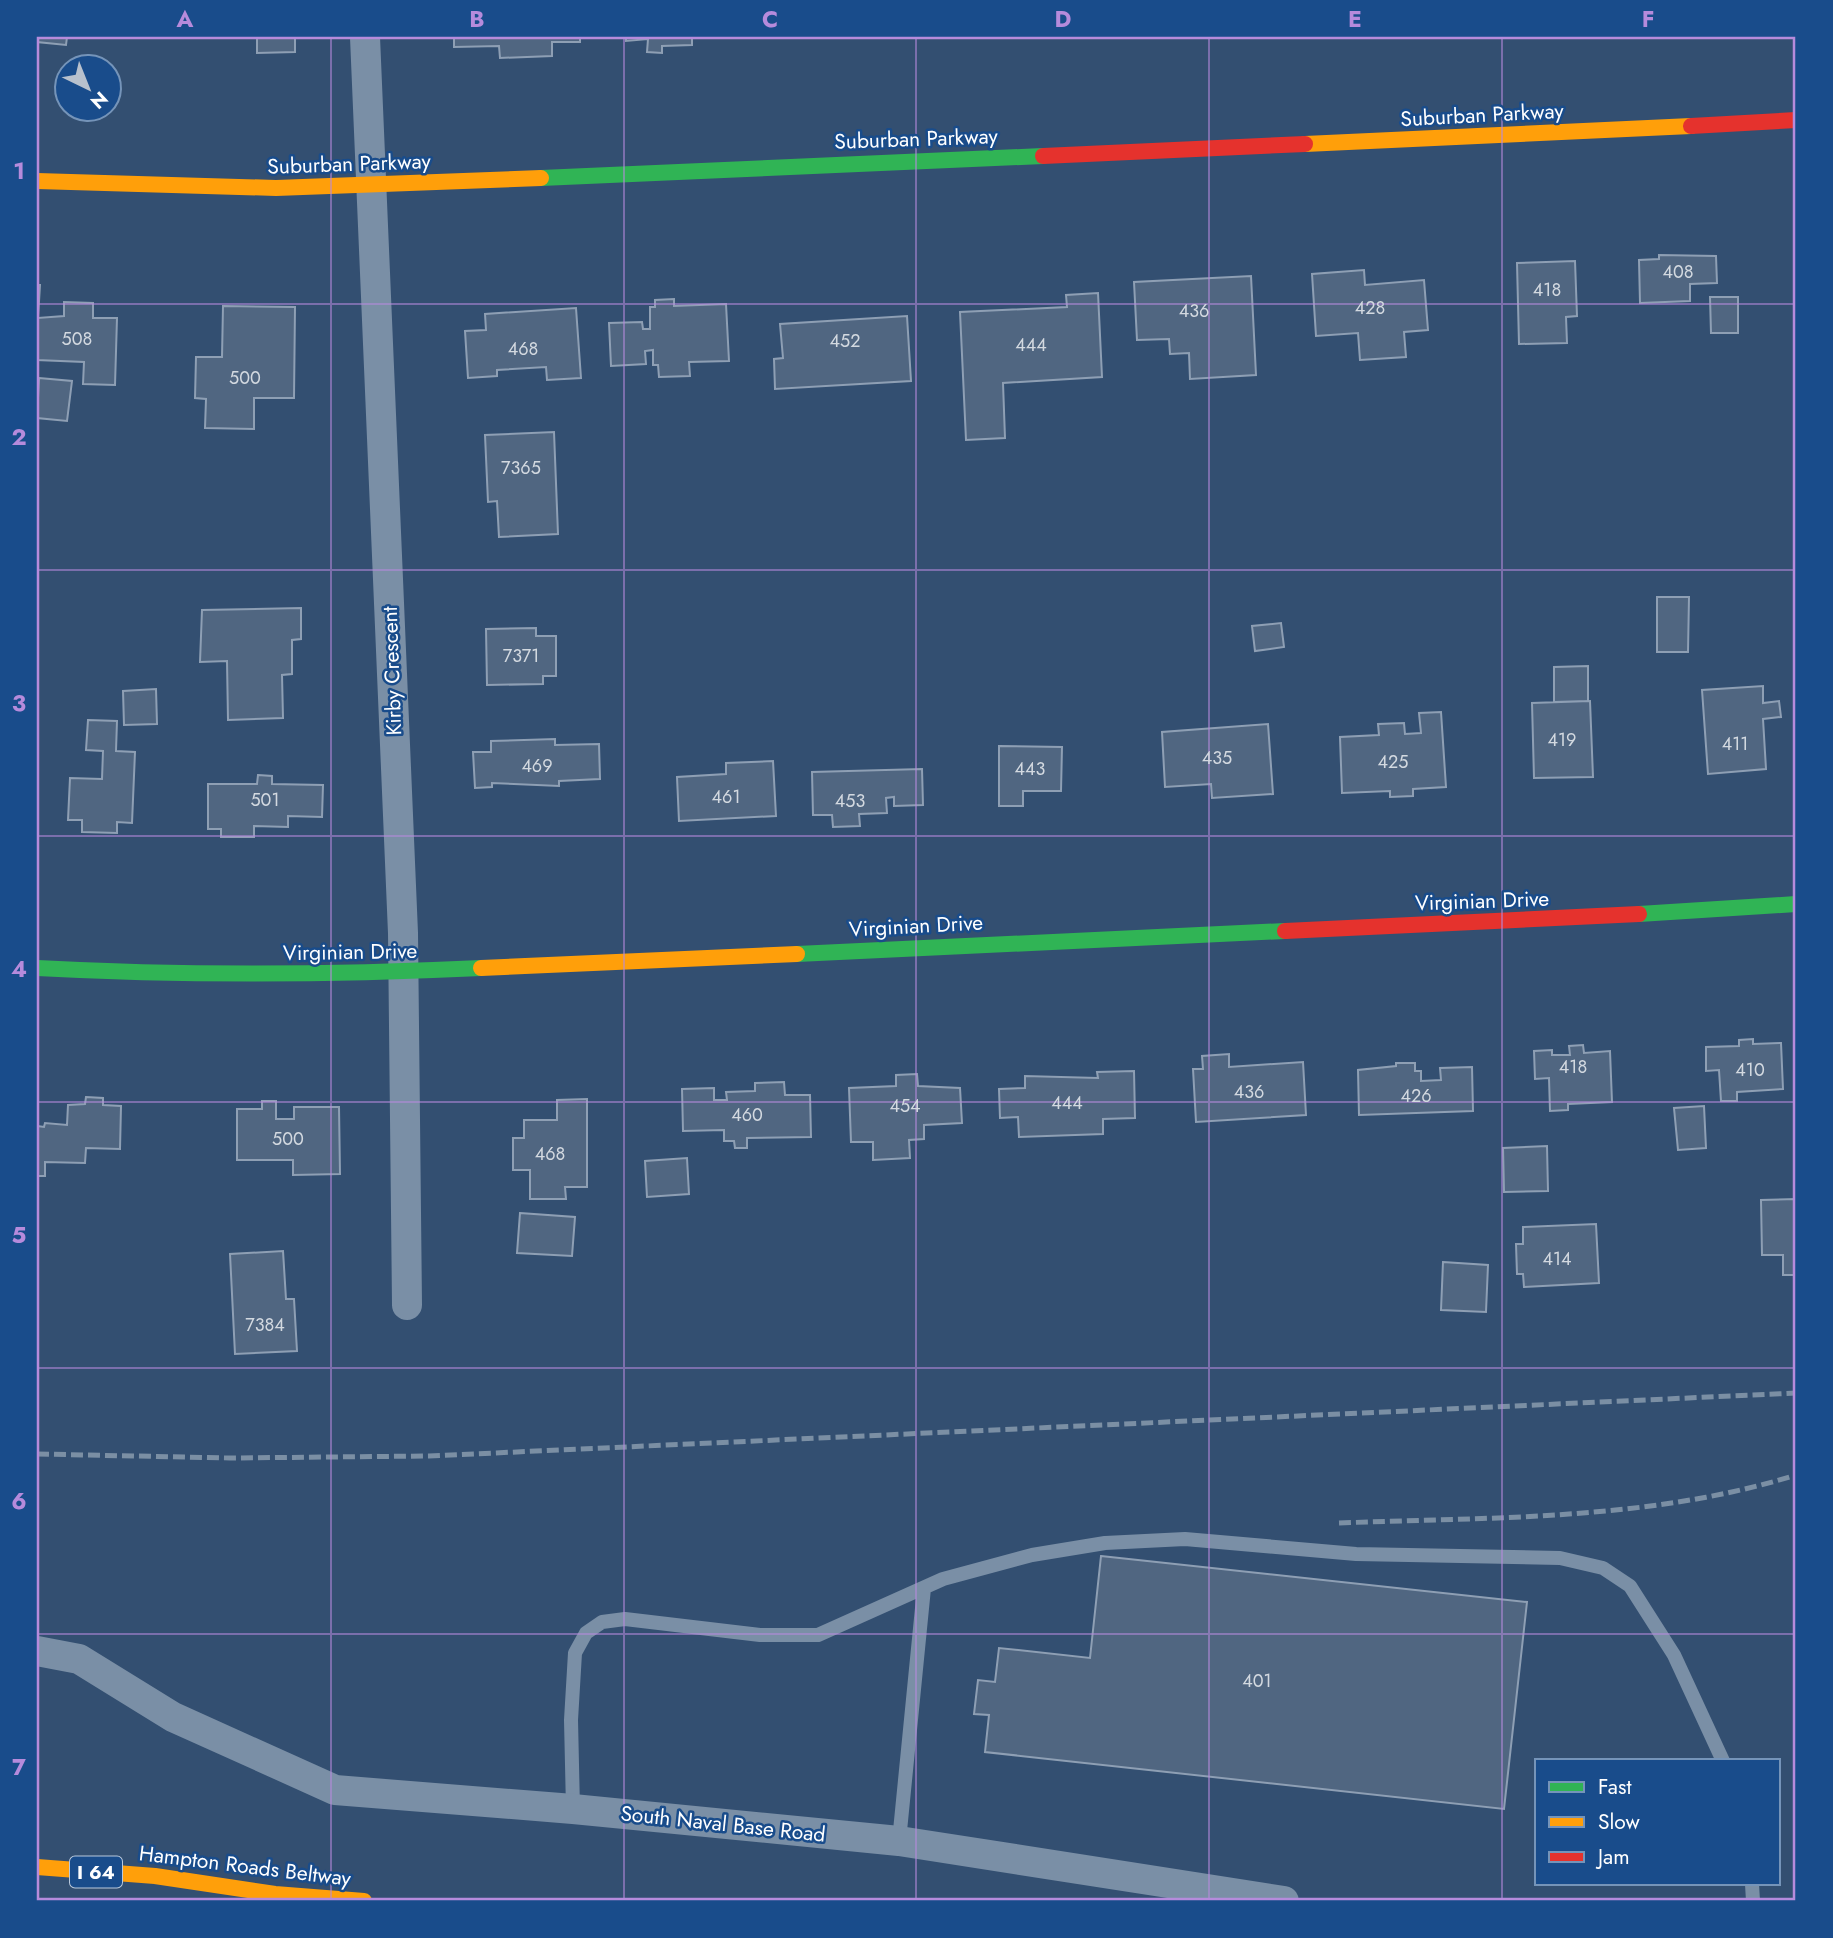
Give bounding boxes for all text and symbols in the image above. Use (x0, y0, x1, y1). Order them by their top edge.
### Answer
text: A (176, 2, 194, 36)
text: B (469, 2, 485, 36)
text: C (762, 2, 778, 36)
text: D (1055, 2, 1072, 36)
text: E (1348, 2, 1362, 36)
text: F (1642, 2, 1654, 36)
north arrow (52, 52, 122, 122)
text: N (85, 85, 114, 115)
street label: Suburban Parkway (1400, 96, 1565, 134)
street label: Suburban Parkway (834, 121, 999, 157)
street label: Suburban Parkway (267, 146, 432, 182)
text: 1 (13, 154, 25, 188)
house number: 408 (1662, 259, 1694, 285)
house number: 418 (1533, 277, 1561, 303)
house number: 428 (1355, 295, 1385, 321)
house number: 436 (1179, 298, 1209, 324)
house number: 508 (62, 326, 92, 352)
house number: 452 (830, 328, 860, 354)
house number: 444 (1015, 332, 1047, 358)
house number: 468 (508, 336, 538, 362)
house number: 500 (229, 365, 261, 391)
text: 2 (11, 420, 27, 454)
house number: 7365 (501, 455, 541, 481)
street label: Kirby Crescent (375, 606, 409, 736)
house number: 7371 (503, 643, 539, 669)
text: 3 (12, 686, 26, 720)
house number: 419 (1548, 727, 1576, 753)
house number: 411 (1722, 731, 1748, 757)
house number: 435 (1202, 745, 1232, 771)
house number: 425 (1378, 749, 1408, 775)
house number: 469 (521, 753, 553, 779)
house number: 443 (1015, 756, 1046, 782)
house number: 461 (712, 784, 740, 810)
house number: 501 (250, 787, 280, 813)
house number: 453 (835, 788, 865, 814)
street label: Virginian Drive (1414, 884, 1550, 918)
street label: Virginian Drive (848, 907, 984, 944)
street label: Virginian Drive (283, 936, 418, 968)
text: 4 (11, 952, 27, 986)
house number: 418 (1559, 1054, 1587, 1080)
house number: 410 (1735, 1057, 1765, 1083)
house number: 436 (1234, 1079, 1264, 1105)
house number: 426 (1400, 1083, 1432, 1109)
house number: 444 (1051, 1090, 1083, 1116)
house number: 454 (889, 1093, 921, 1119)
house number: 460 (731, 1102, 763, 1128)
house number: 500 (272, 1126, 304, 1152)
house number: 468 (535, 1141, 565, 1167)
text: 5 (12, 1218, 26, 1252)
house number: 414 (1542, 1246, 1572, 1272)
house number: 7384 (245, 1312, 285, 1338)
text: 6 (11, 1484, 27, 1518)
house number: 401 (1242, 1668, 1272, 1694)
text: 7 (12, 1750, 26, 1784)
legend (1535, 1759, 1780, 1885)
text: Fast (1598, 1772, 1631, 1802)
street label: South Naval Base Road (619, 1798, 827, 1850)
text: Slow (1598, 1807, 1640, 1837)
street label: Hampton Roads Beltway (137, 1838, 353, 1894)
text: Jam (1595, 1842, 1630, 1872)
road number: I 64 (70, 1856, 122, 1888)

